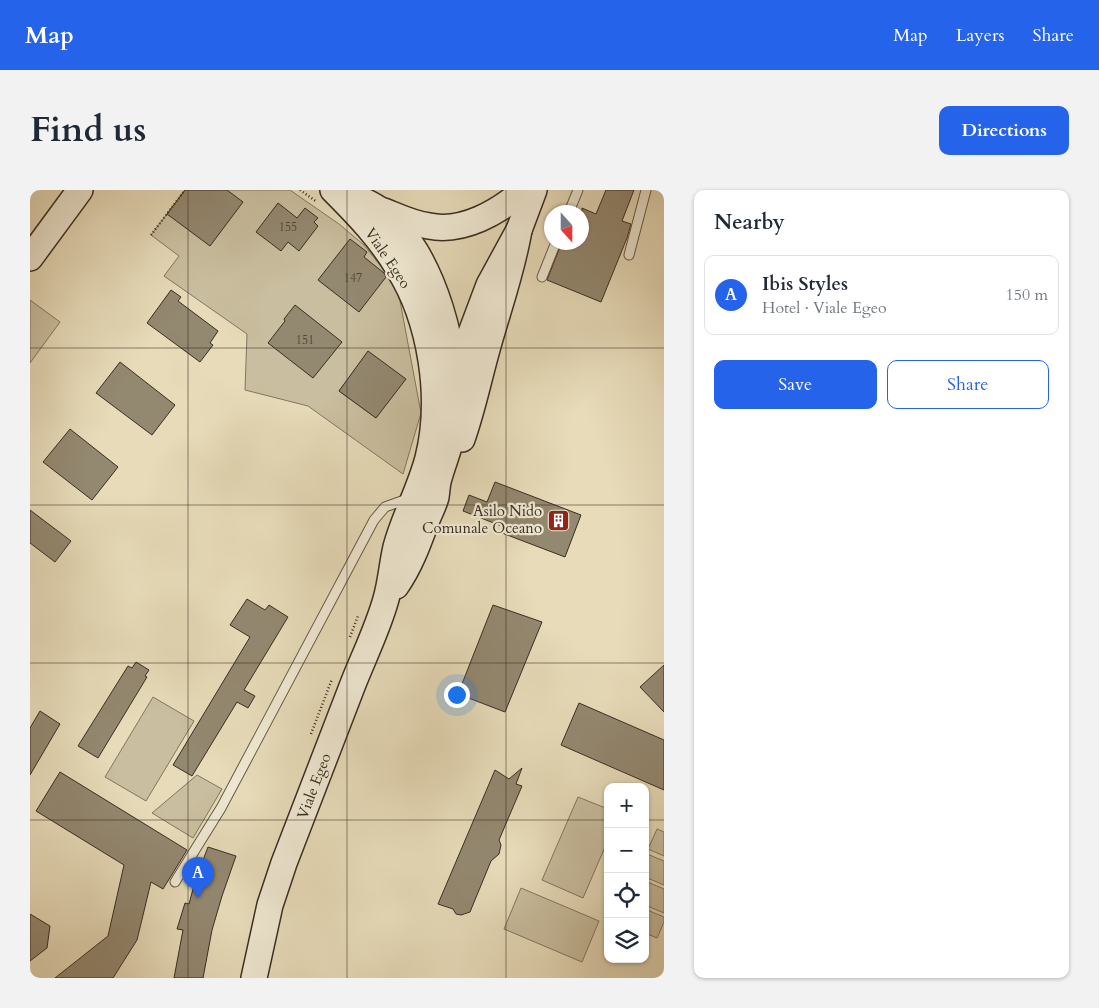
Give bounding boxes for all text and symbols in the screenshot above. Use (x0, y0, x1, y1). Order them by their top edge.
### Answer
text: Map (25, 19, 74, 52)
text: Map (893, 23, 928, 48)
text: Layers (956, 23, 1005, 48)
text: Share (1033, 23, 1074, 48)
text: Find us (30, 106, 146, 154)
button: Directions (939, 106, 1069, 155)
north arrow (544, 205, 589, 250)
text: Nearby (714, 208, 785, 237)
house number: 155 (279, 219, 297, 235)
street label: Viale Egeo (360, 224, 416, 292)
house number: 147 (344, 270, 362, 286)
text: Ibis Styles (762, 271, 848, 297)
text: A (725, 284, 737, 306)
text: 150 m (1006, 284, 1048, 306)
text: Hotel · Viale Egeo (762, 297, 887, 319)
house number: 151 (296, 332, 314, 348)
button: Save (714, 360, 877, 409)
button: Share (887, 360, 1049, 409)
place label: Asilo Nido Comunale Oceano (422, 501, 542, 538)
building icon: Asilo Nido Comunale Oceano (546, 508, 570, 532)
your location (444, 682, 470, 708)
street label: Viale Egeo (292, 750, 336, 822)
map controls (604, 783, 649, 963)
button: + (604, 783, 649, 828)
button: − (604, 828, 649, 873)
pin: A (182, 857, 214, 898)
button: locate (604, 873, 649, 918)
button: layers (604, 918, 649, 963)

